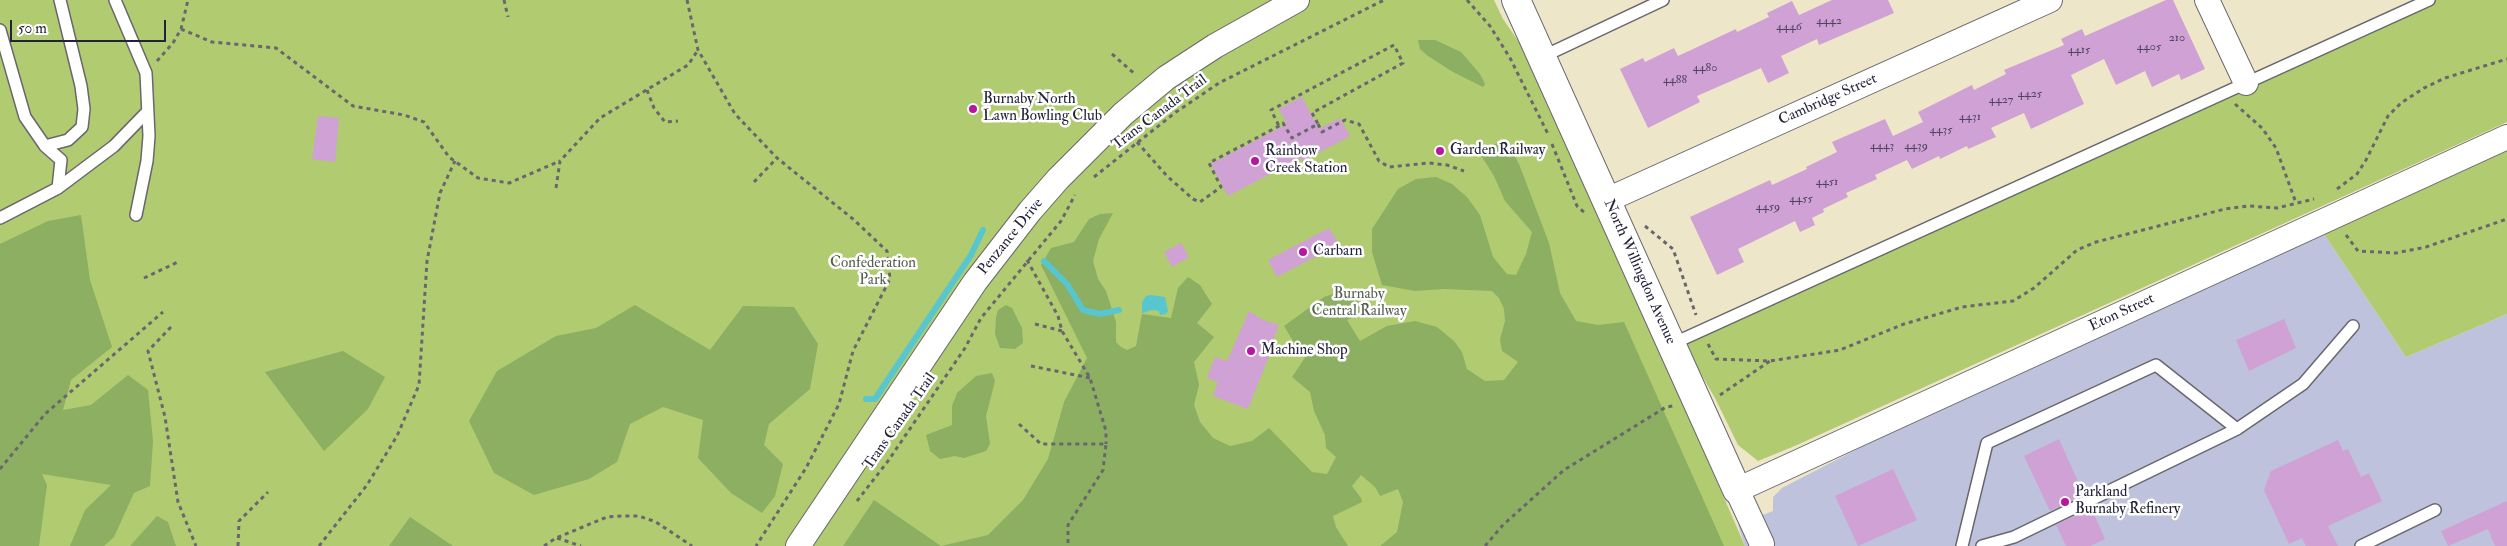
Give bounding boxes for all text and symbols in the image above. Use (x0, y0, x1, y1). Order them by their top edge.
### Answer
scale bar (12, 10, 169, 42)
house number: 4442 (1816, 14, 1842, 28)
text: 50 m (18, 19, 47, 38)
house number: 4446 (1776, 20, 1802, 34)
house number: 210 (2169, 31, 2185, 45)
house number: 4405 (2137, 40, 2161, 54)
house number: 4415 (2068, 43, 2090, 57)
house number: 4480 (1693, 61, 1717, 75)
street label: Cambridge Street (1776, 70, 1880, 130)
street label: Trans Canada Trail (1109, 71, 1211, 155)
house number: 4488 (1663, 73, 1687, 87)
house number: 4425 (2018, 87, 2042, 101)
place label: Burnaby North Lawn Bowling Club (983, 91, 1102, 126)
house number: 4427 (1989, 93, 2013, 107)
marker: Burnaby North Lawn Bowling Club (967, 103, 979, 115)
house number: 4431 (1959, 110, 1981, 124)
house number: 4435 (1930, 123, 1952, 137)
house number: 4443 (1870, 139, 1894, 153)
house number: 4439 (1904, 139, 1928, 153)
place label: Garden Railway (1450, 142, 1545, 160)
place label: Rainbow Creek Station (1265, 143, 1347, 178)
marker: Garden Railway (1434, 145, 1446, 157)
marker: Rainbow Creek Station (1249, 155, 1261, 167)
house number: 4451 (1816, 175, 1838, 189)
house number: 4455 (1789, 192, 1813, 206)
street label: Penzance Drive (975, 195, 1047, 279)
street label: North Willingdon Avenue (1599, 197, 1679, 347)
house number: 4459 (1756, 200, 1780, 214)
place label: Carbarn (1313, 243, 1363, 261)
marker: Carbarn (1297, 246, 1309, 258)
park label: Confederation Park (830, 255, 916, 290)
park label: Burnaby Central Railway (1312, 286, 1406, 321)
street label: Eton Street (2087, 290, 2157, 336)
place label: Machine Shop (1261, 342, 1348, 360)
marker: Machine Shop (1245, 345, 1257, 357)
street label: Trans Canada Trail (860, 370, 940, 474)
place label: Parkland Burnaby Refinery (2075, 484, 2180, 519)
marker: Parkland Burnaby Refinery (2059, 496, 2071, 508)

